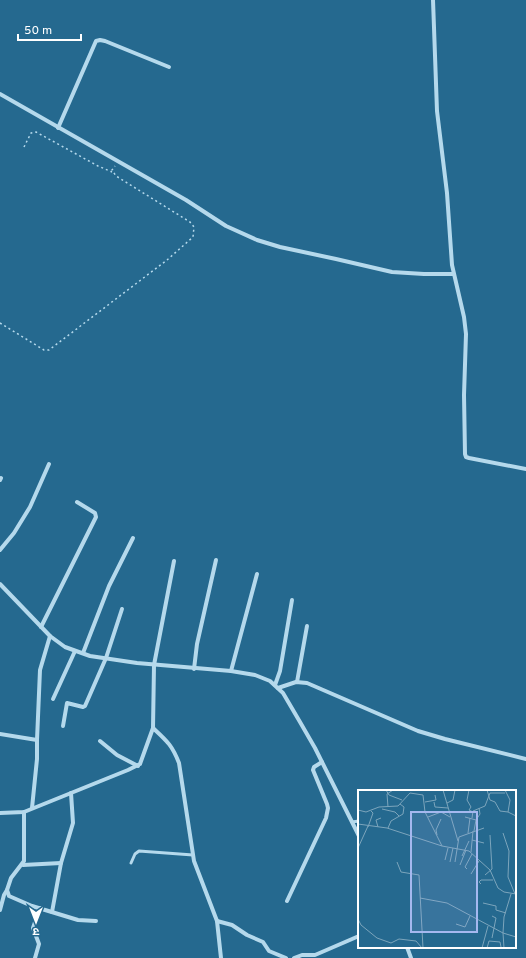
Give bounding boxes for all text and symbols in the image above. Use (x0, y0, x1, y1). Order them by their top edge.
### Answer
scale bar (18, 16, 81, 42)
text: 50 m (24, 23, 52, 39)
inset map (358, 790, 516, 948)
north arrow (16, 902, 56, 942)
text: उ (32, 924, 39, 938)

